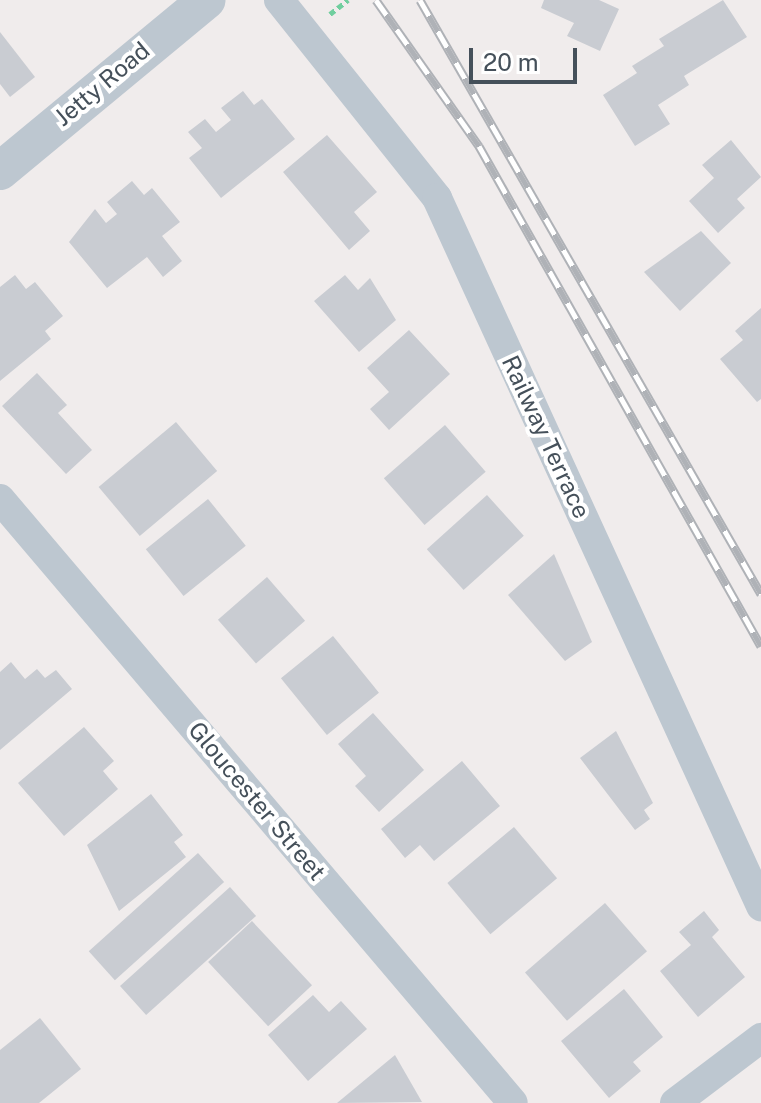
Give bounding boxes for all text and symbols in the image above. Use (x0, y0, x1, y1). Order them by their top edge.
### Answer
scale bar (473, 32, 581, 82)
street label: Jetty Road (49, 36, 155, 132)
text: 20 m (483, 48, 539, 76)
street label: Railway Terrace (496, 351, 596, 523)
street label: Gloucester Street (182, 716, 332, 886)

